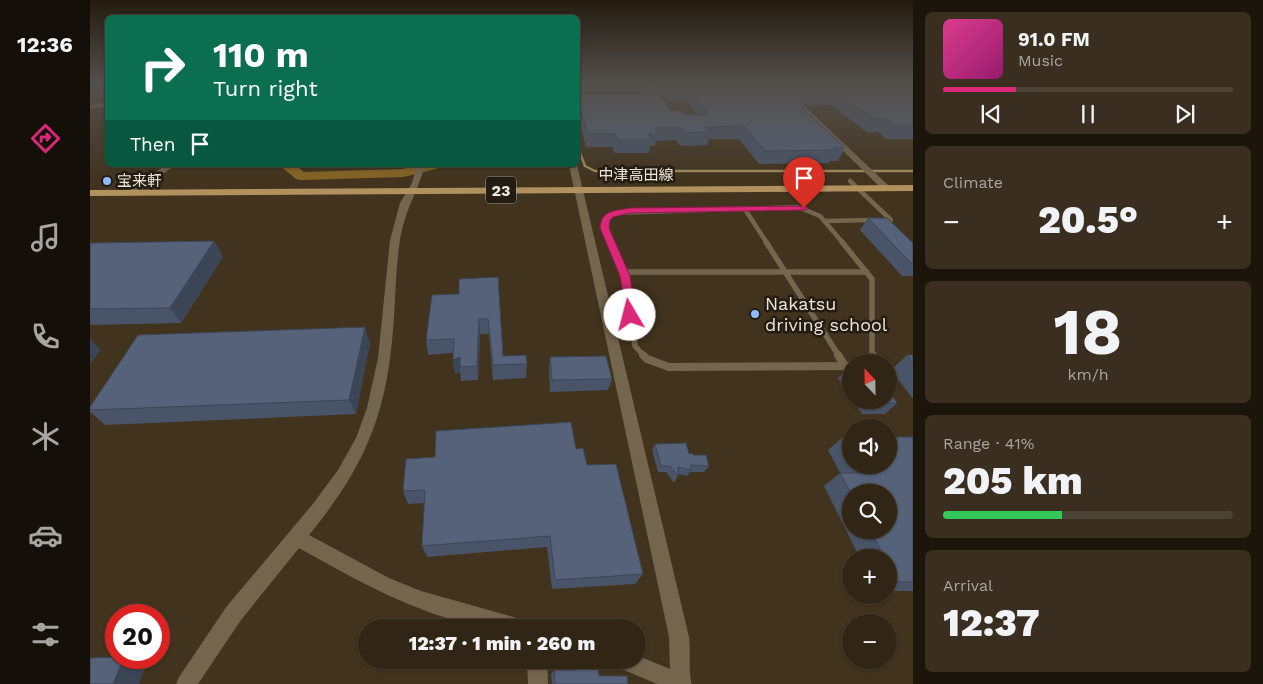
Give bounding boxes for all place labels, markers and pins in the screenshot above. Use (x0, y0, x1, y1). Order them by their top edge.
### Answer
pin (783, 157, 825, 208)
place label: 宝来軒 (117, 172, 162, 190)
marker: 宝来軒 (101, 175, 113, 187)
place label: Nakatsu driving school (765, 293, 888, 335)
marker: Nakatsu driving school (749, 308, 761, 320)

